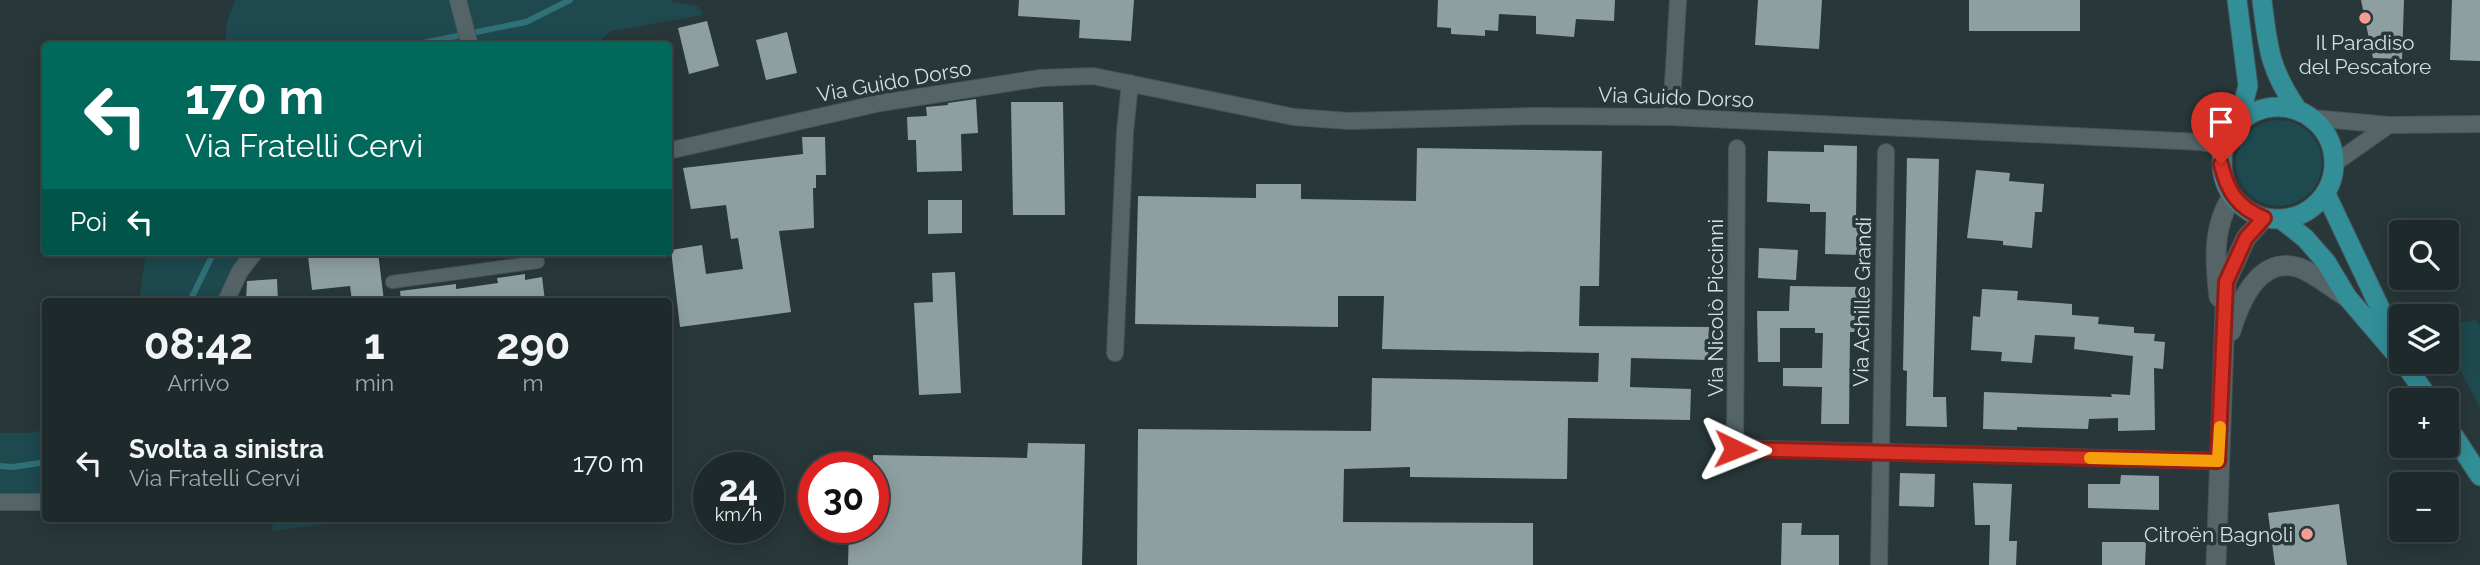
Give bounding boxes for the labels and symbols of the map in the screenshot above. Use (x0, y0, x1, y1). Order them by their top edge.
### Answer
marker: Il Paradiso del Pescatore (2357, 10, 2373, 26)
place label: Il Paradiso del Pescatore (2299, 30, 2431, 79)
street label: Via Guido Dorso (815, 55, 973, 107)
street label: Via Guido Dorso (1598, 82, 1754, 112)
pin (2191, 92, 2251, 164)
street label: Via Achille Grandi (1848, 217, 1876, 387)
street label: Via Nicolò Piccinni (1703, 219, 1728, 397)
position arrow (1698, 412, 1772, 486)
speed limit sign: 30 (798, 452, 889, 543)
place label: Citroën Bagnoli (2144, 522, 2293, 547)
marker: Citroën Bagnoli (2299, 526, 2315, 542)

